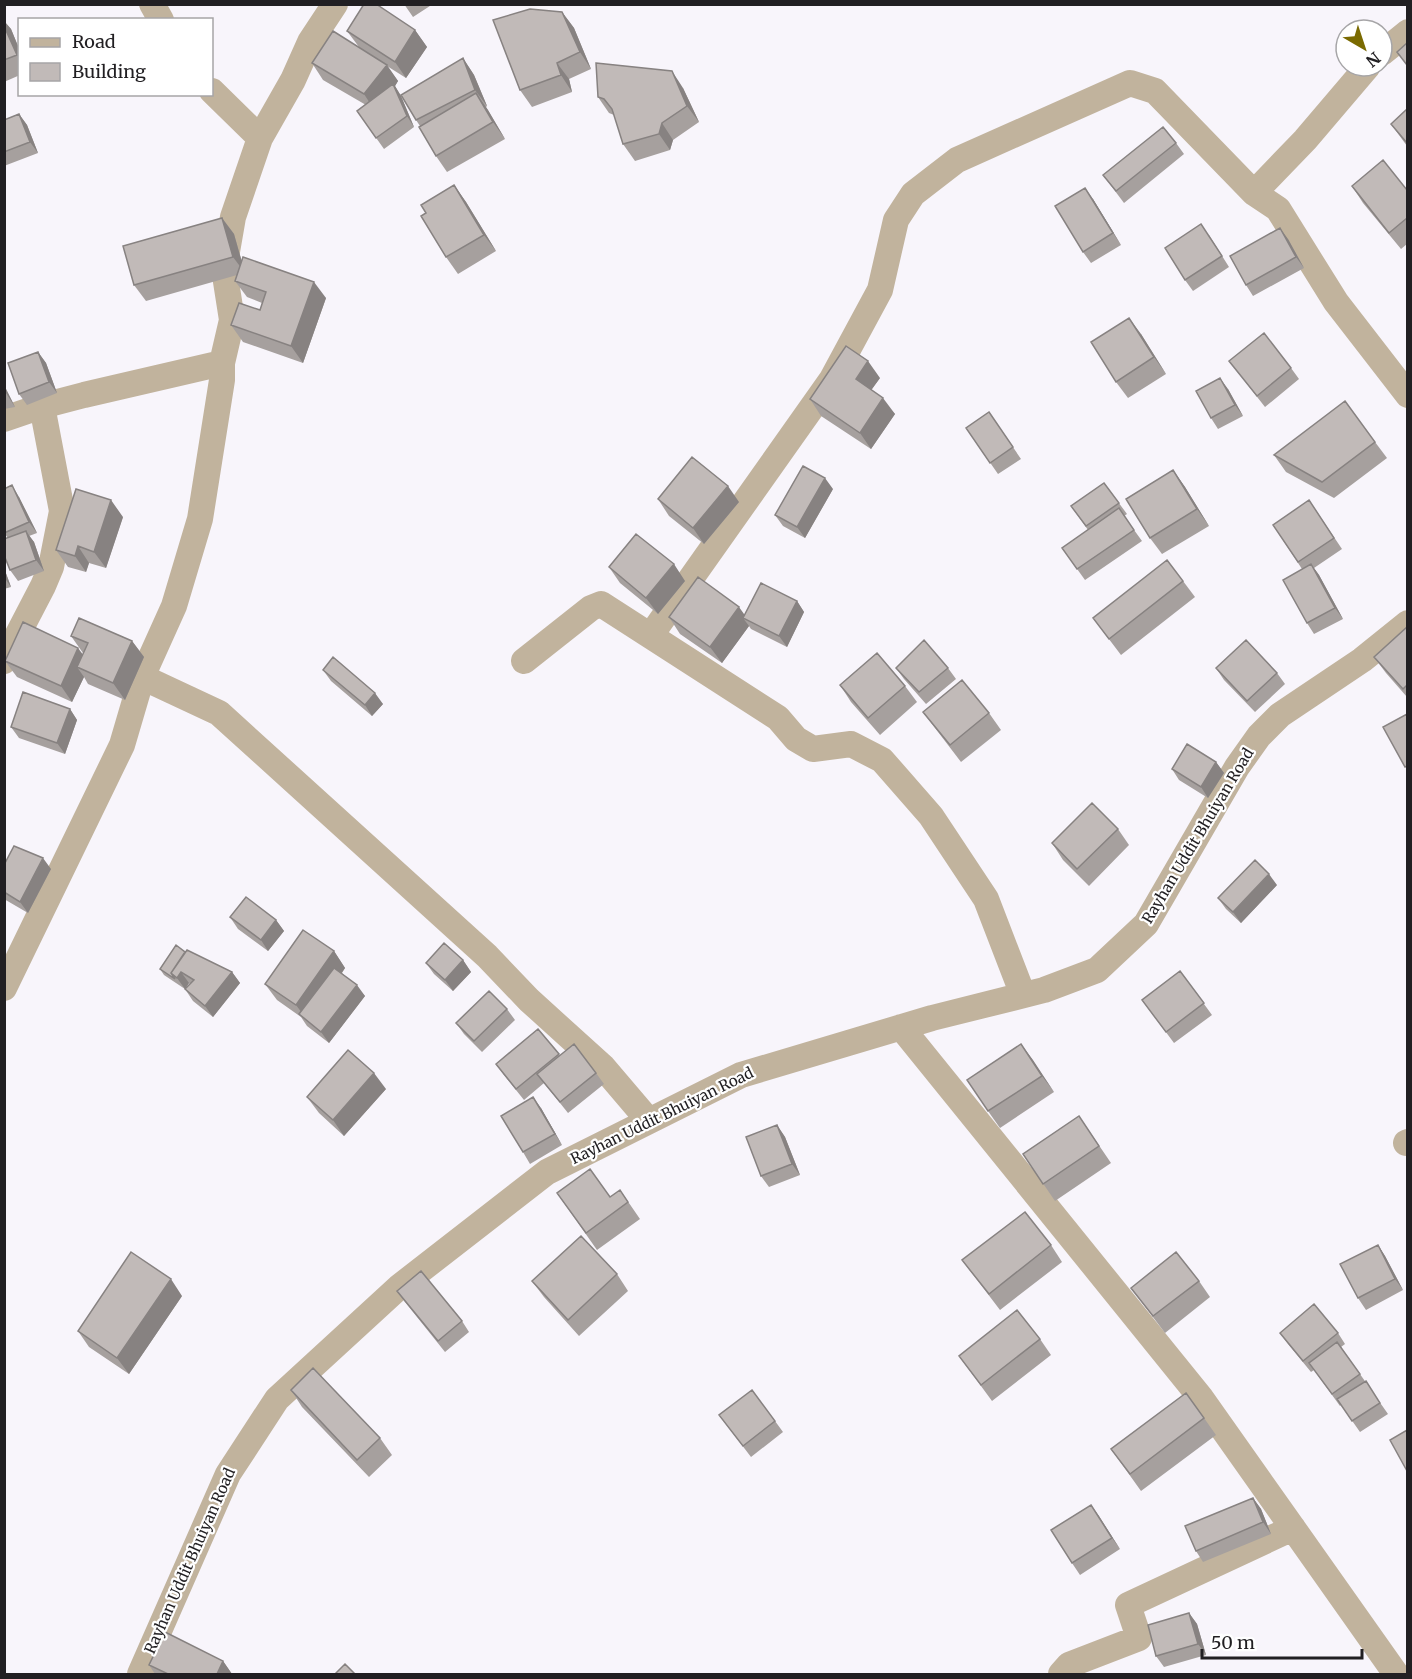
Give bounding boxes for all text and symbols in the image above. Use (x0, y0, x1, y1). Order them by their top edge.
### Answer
legend (18, 18, 213, 96)
north arrow (1334, 18, 1394, 78)
text: Road (72, 30, 116, 53)
text: N (1362, 48, 1385, 72)
text: Building (72, 60, 146, 83)
street label: Rayhan Uddit Bhuiyan Road (1138, 745, 1258, 927)
street label: Rayhan Uddit Bhuiyan Road (567, 1063, 756, 1168)
street label: Rayhan Uddit Bhuiyan Road (140, 1465, 239, 1657)
scale bar (1202, 1622, 1362, 1660)
text: 50 m (1211, 1631, 1255, 1654)

